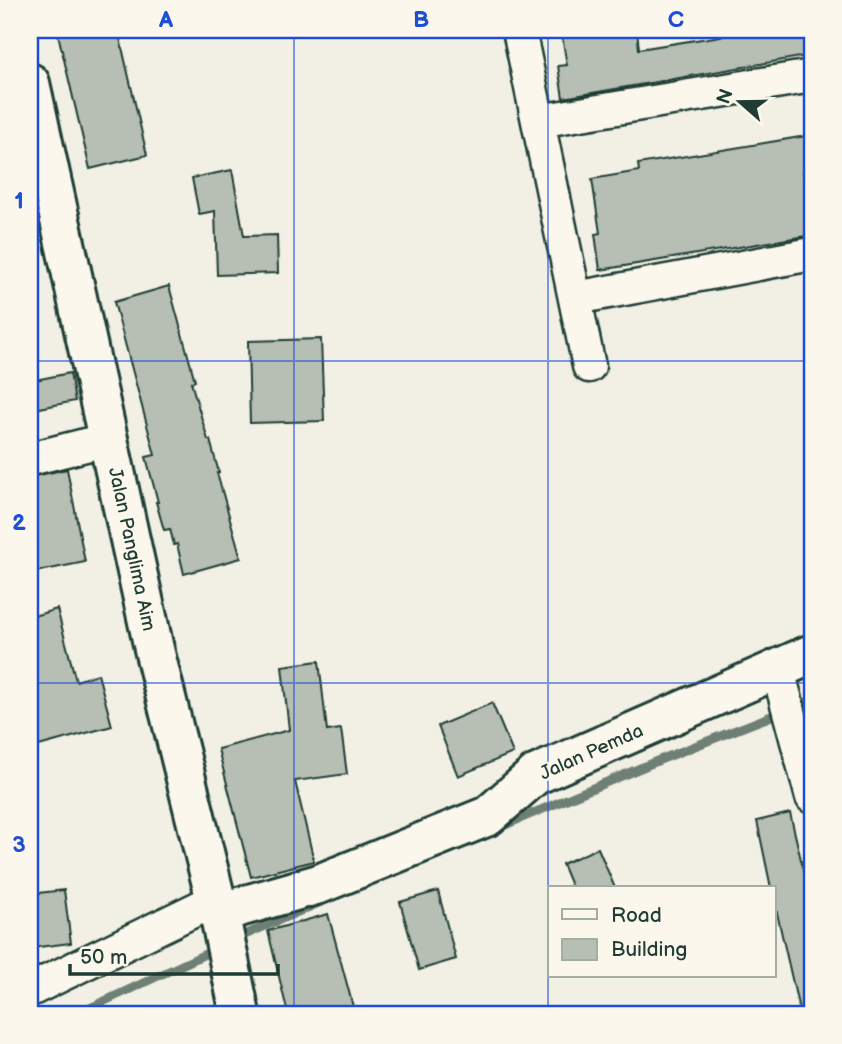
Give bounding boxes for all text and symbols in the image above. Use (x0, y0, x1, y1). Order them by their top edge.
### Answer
text: A (158, 6, 174, 34)
text: B (413, 6, 429, 34)
text: C (668, 6, 684, 34)
north arrow (706, 66, 776, 136)
text: N (712, 86, 739, 107)
text: 1 (14, 187, 24, 215)
street label: Jalan Panglima Aim (103, 465, 160, 633)
text: 2 (12, 509, 26, 537)
street label: Jalan Pemda (536, 719, 647, 785)
text: 3 (12, 831, 26, 859)
legend (548, 886, 776, 978)
text: Road (611, 903, 662, 928)
scale bar (70, 932, 278, 976)
text: Building (611, 937, 687, 962)
text: 50 m (80, 945, 127, 970)

